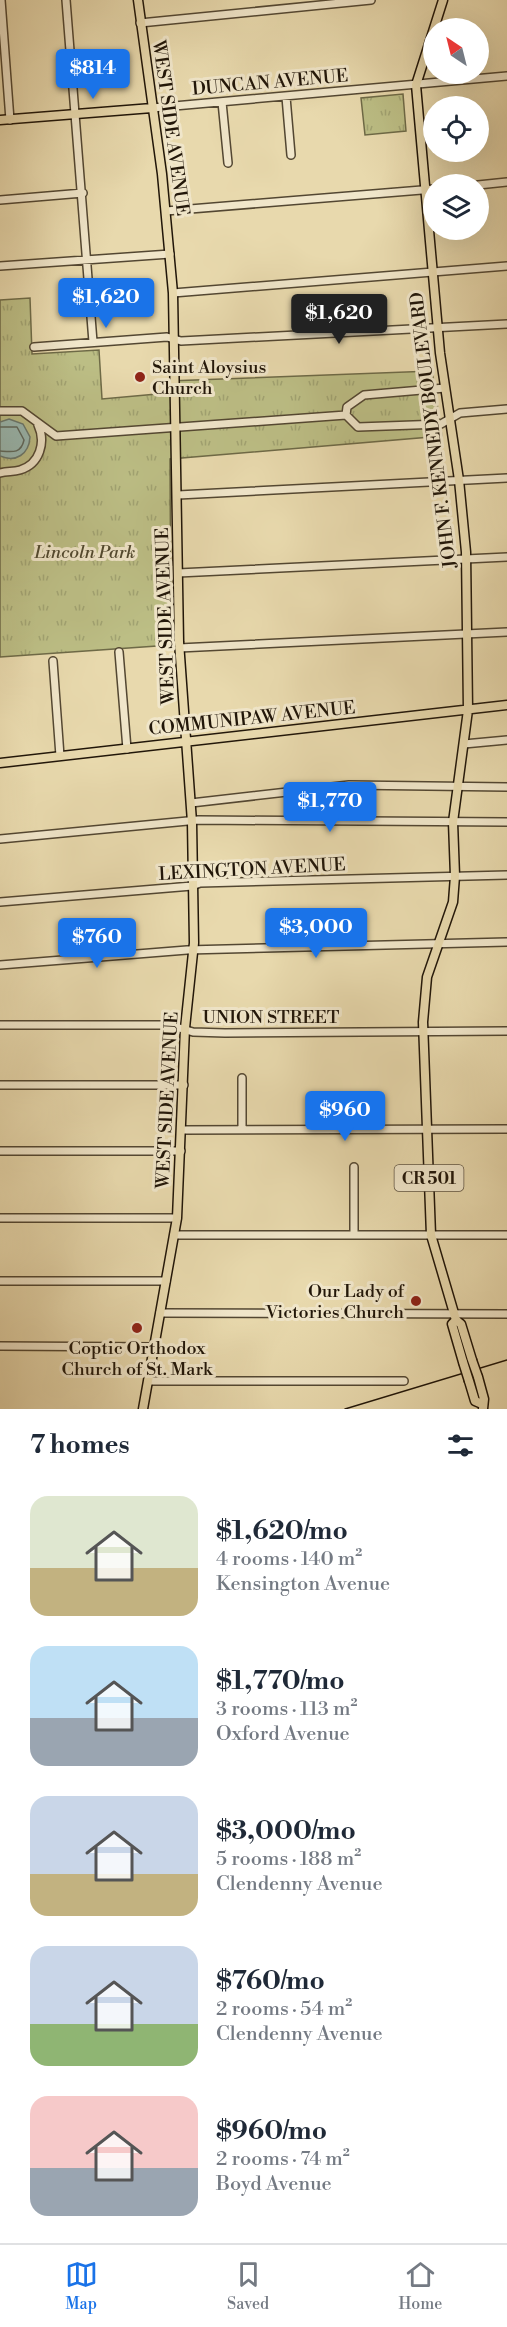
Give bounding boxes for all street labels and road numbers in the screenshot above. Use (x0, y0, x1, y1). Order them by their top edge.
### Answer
street label: WEST SIDE AVENUE (147, 38, 194, 218)
street label: DUNCAN AVENUE (191, 64, 349, 101)
street label: JOHN F. KENNEDY BOULEVARD (405, 291, 462, 570)
street label: WEST SIDE AVENUE (151, 527, 180, 706)
street label: COMMUNIPAW AVENUE (148, 696, 357, 741)
street label: LEXINGTON AVENUE (158, 853, 346, 886)
street label: UNION STREET (203, 1006, 340, 1029)
street label: WEST SIDE AVENUE (151, 1011, 184, 1190)
road number: CR 501 (394, 1165, 464, 1191)

